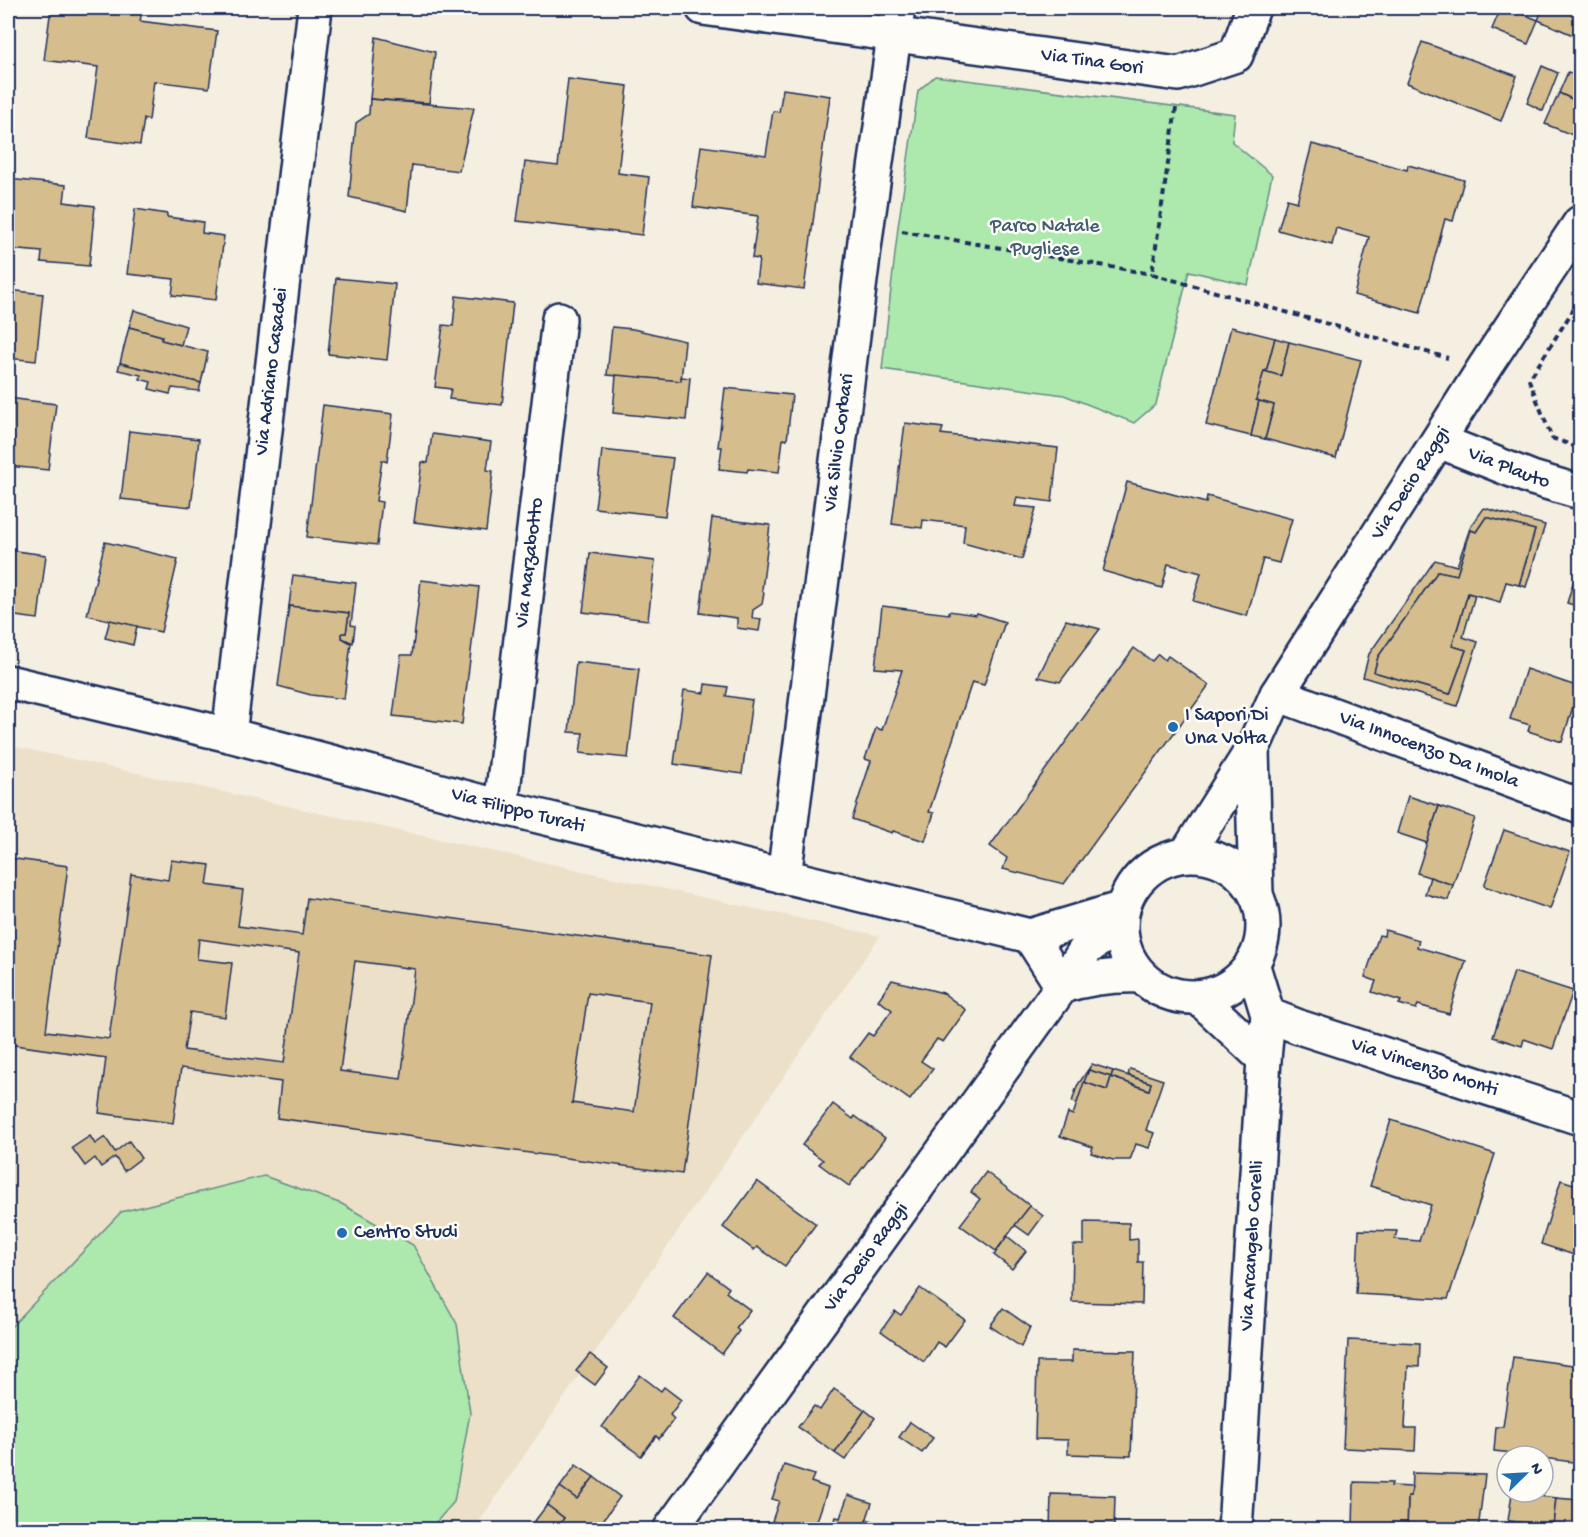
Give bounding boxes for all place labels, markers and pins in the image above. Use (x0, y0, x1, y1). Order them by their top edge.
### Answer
place label: I Sapori Di Una Volta (1185, 705, 1269, 751)
marker: I Sapori Di Una Volta (1166, 720, 1180, 734)
place label: Centro Studi (354, 1222, 458, 1245)
marker: Centro Studi (335, 1226, 349, 1240)

